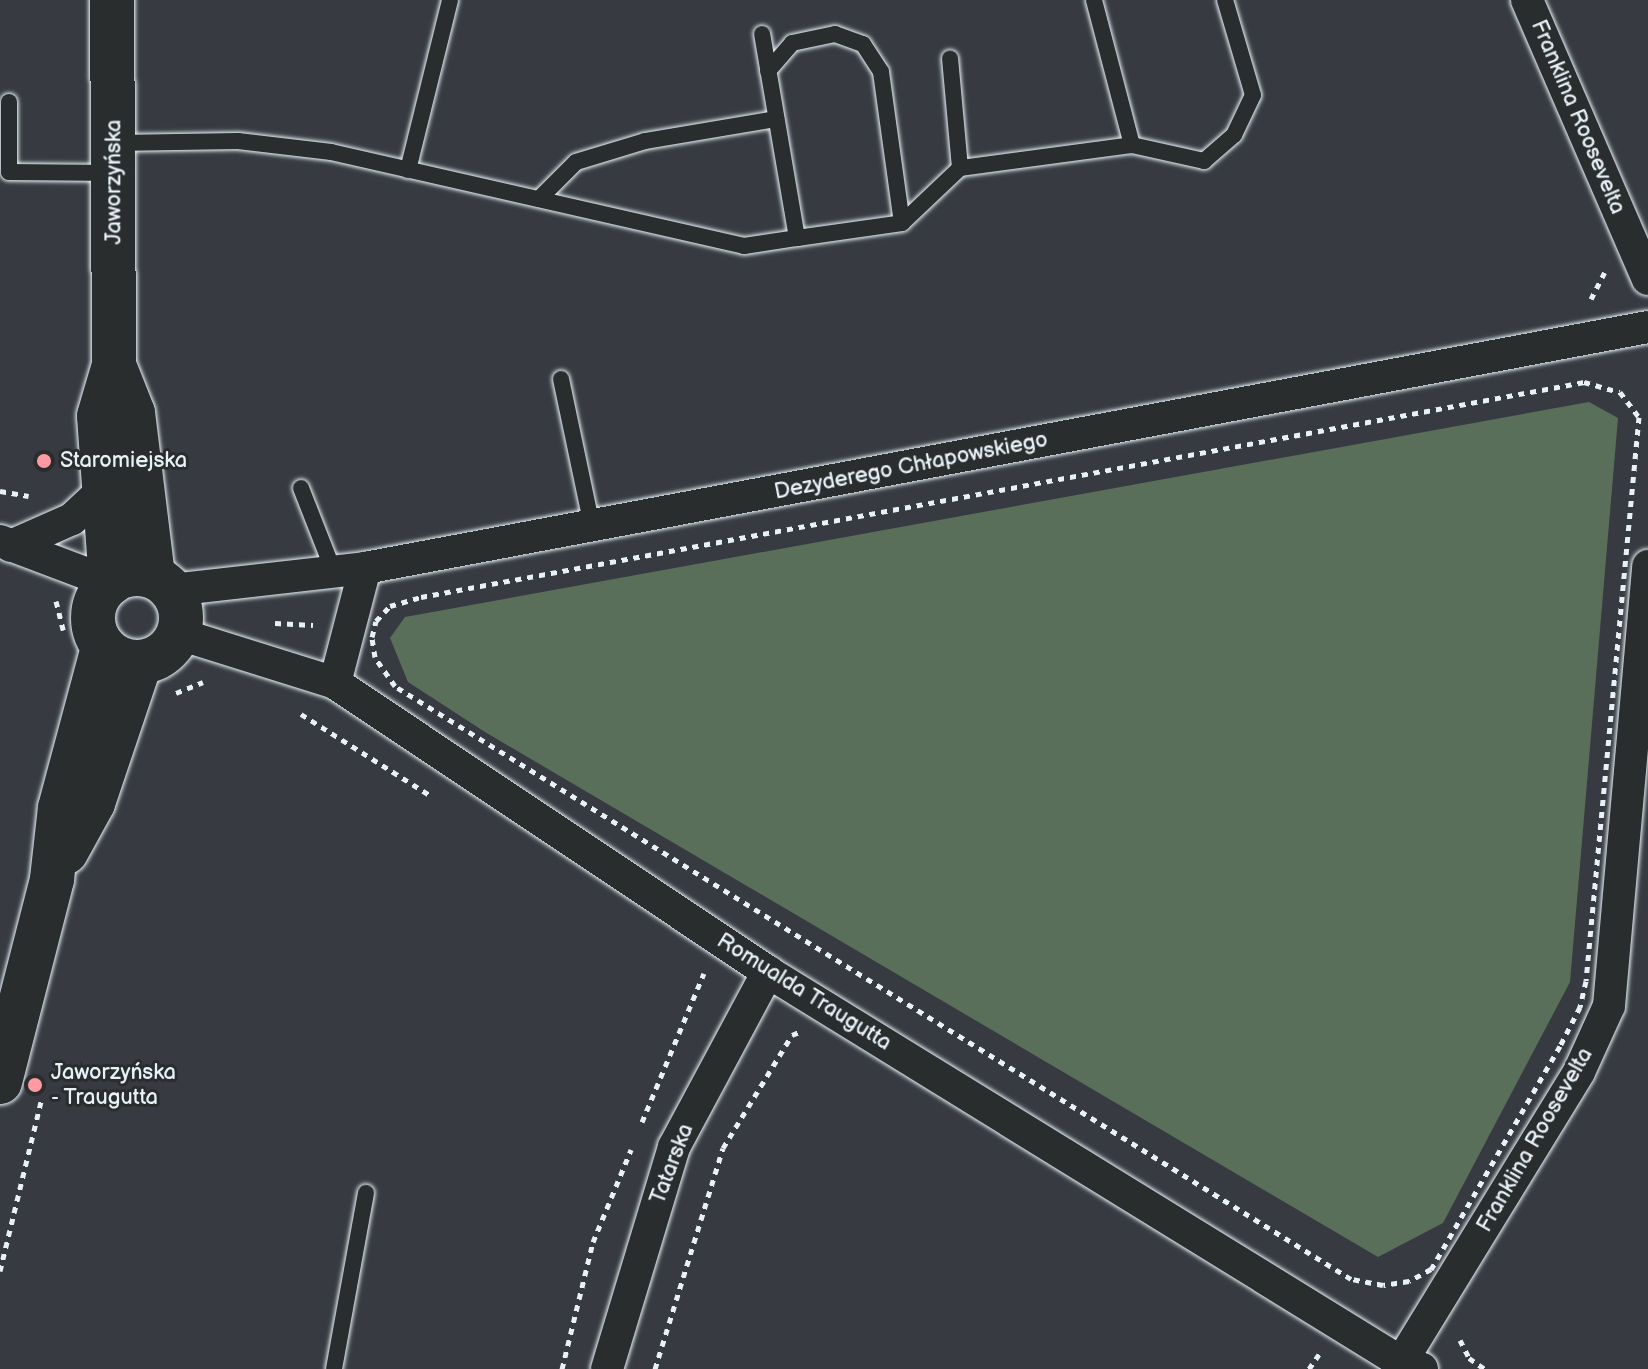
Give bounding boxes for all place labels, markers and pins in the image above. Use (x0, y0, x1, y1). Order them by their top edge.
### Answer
place label: Staromiejska (60, 448, 187, 474)
marker: Staromiejska (35, 452, 53, 470)
place label: Jaworzyńska - Traugutta (51, 1059, 176, 1110)
marker: Jaworzyńska - Traugutta (26, 1076, 44, 1094)

